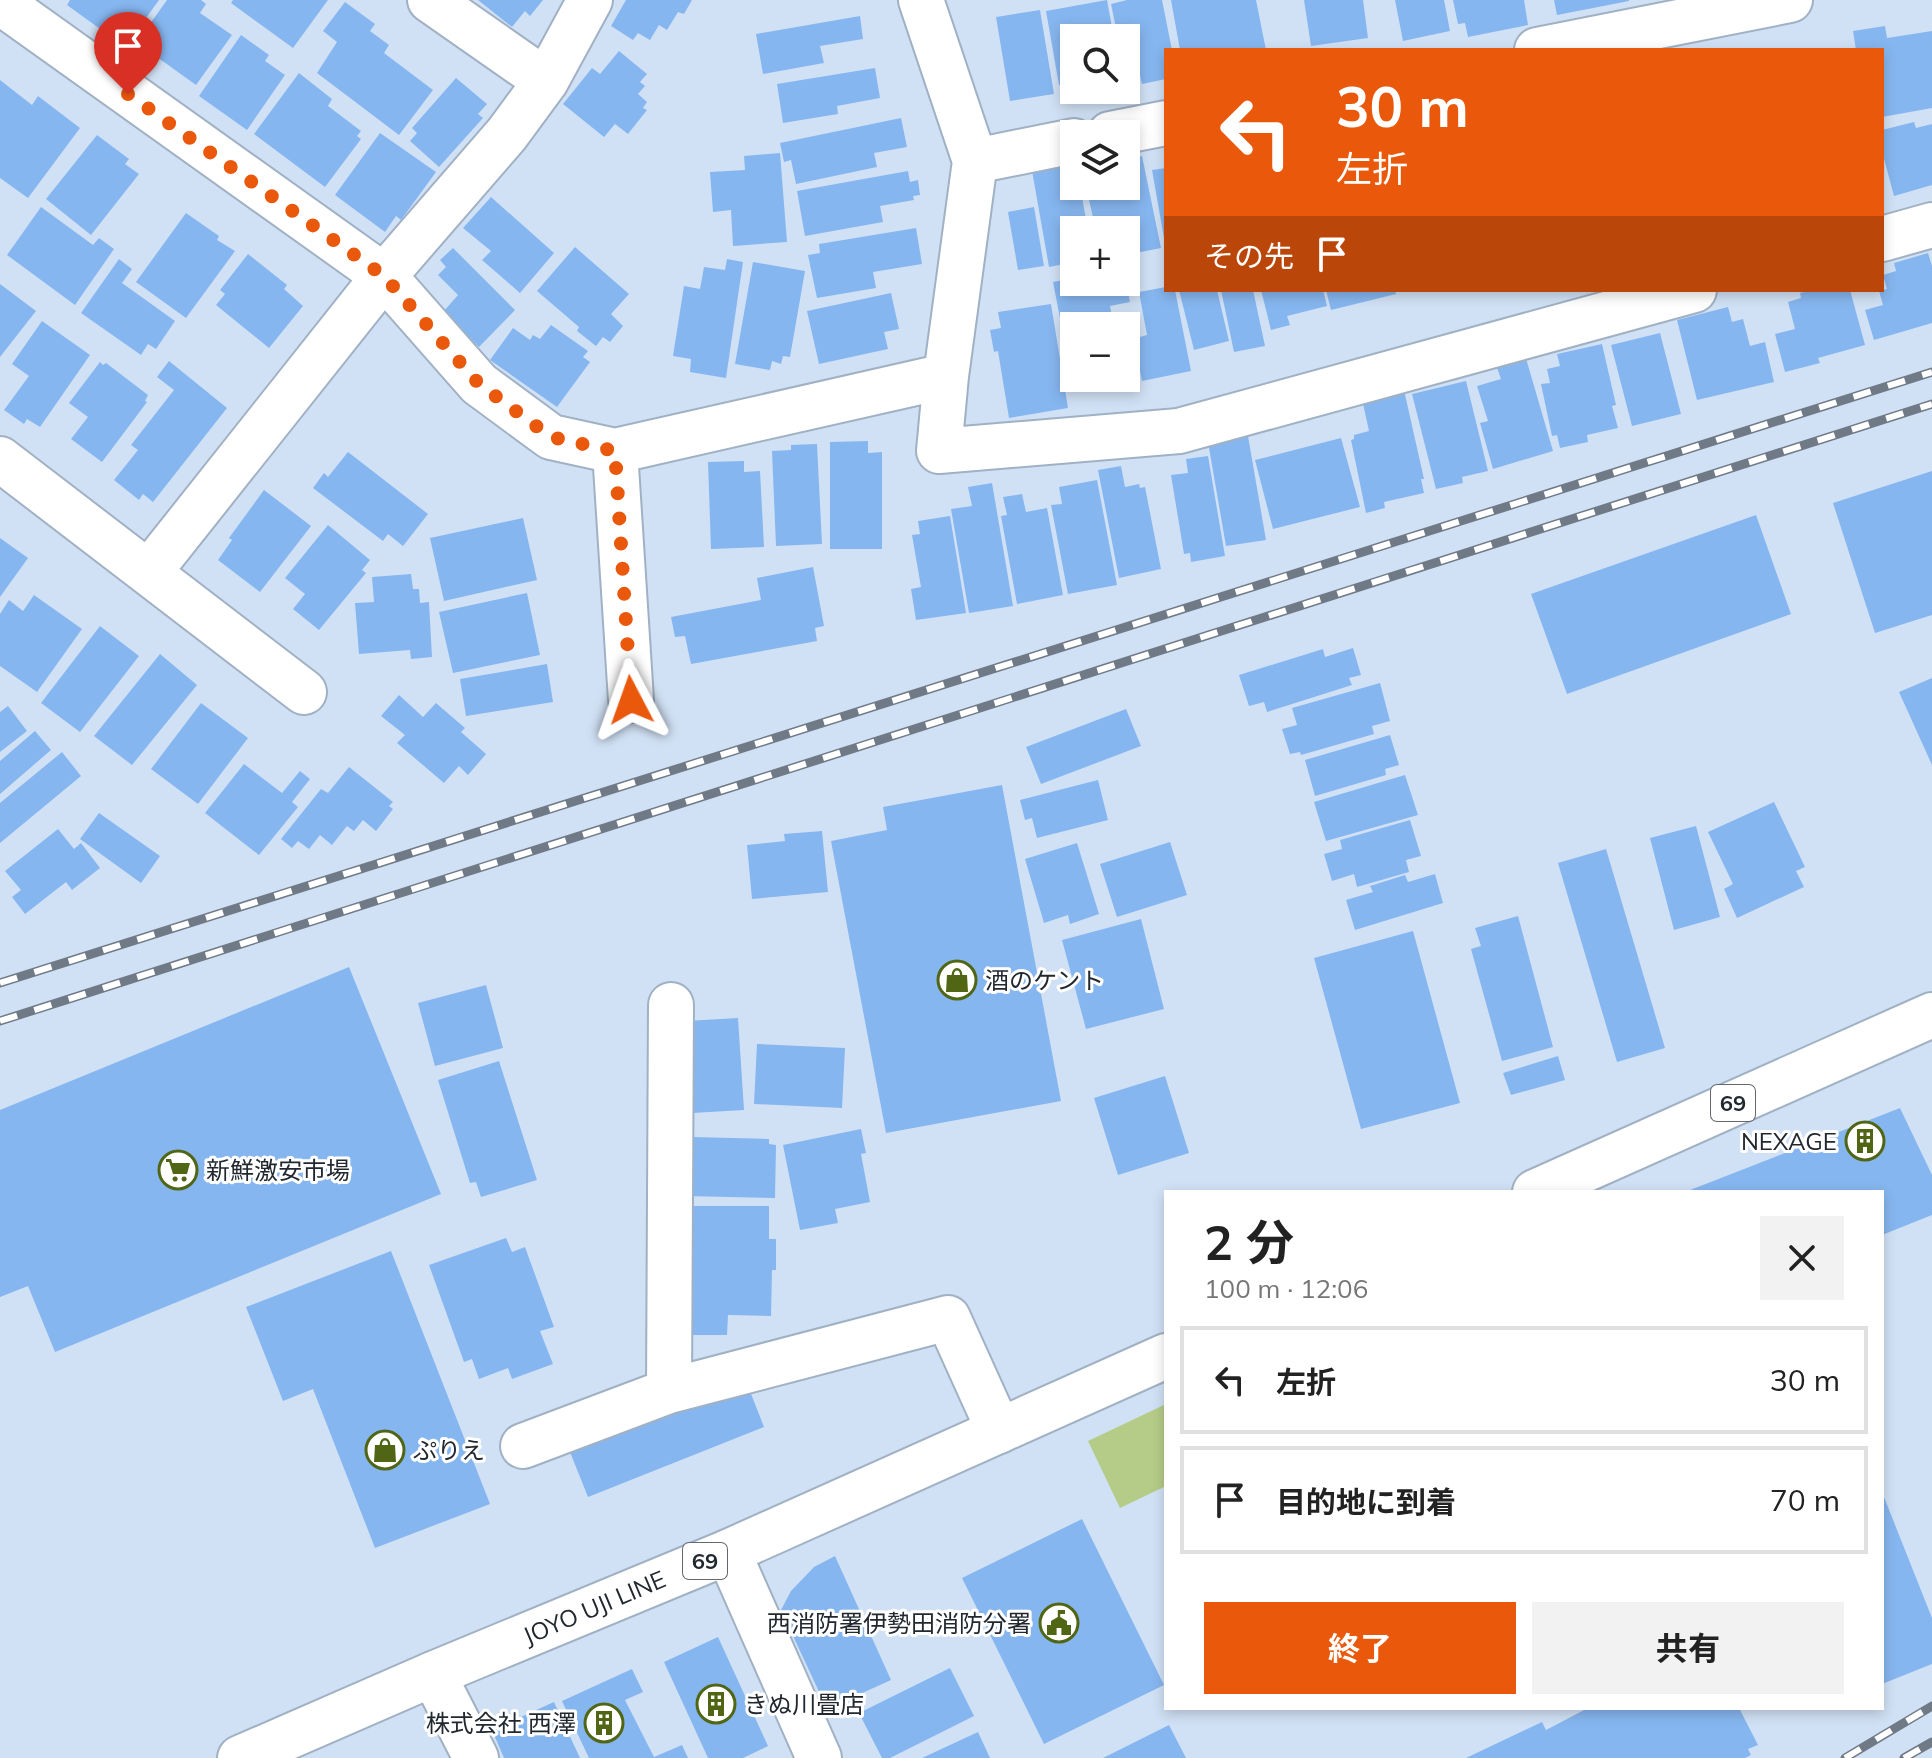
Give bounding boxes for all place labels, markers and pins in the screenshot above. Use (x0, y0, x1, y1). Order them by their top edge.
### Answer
pin (94, 12, 162, 94)
shop icon: 酒のケント (936, 959, 978, 1001)
place label: 酒のケント (985, 965, 1104, 995)
building icon: NEXAGE (1844, 1120, 1886, 1162)
place label: NEXAGE (1741, 1126, 1837, 1156)
supermarket icon: 新鮮激安市場 (157, 1149, 199, 1191)
place label: 新鮮激安市場 (206, 1155, 350, 1185)
shop icon: ぷりえ (364, 1429, 406, 1471)
place label: ぷりえ (413, 1435, 485, 1465)
public building icon: 西消防署伊勢田消防分署 (1038, 1602, 1080, 1644)
place label: 西消防署伊勢田消防分署 (767, 1608, 1031, 1638)
building icon: きぬ川畳店 (695, 1683, 737, 1725)
place label: きぬ川畳店 (744, 1689, 864, 1719)
building icon: 株式会社 西澤 (583, 1702, 625, 1744)
place label: 株式会社 西澤 (426, 1708, 576, 1738)

